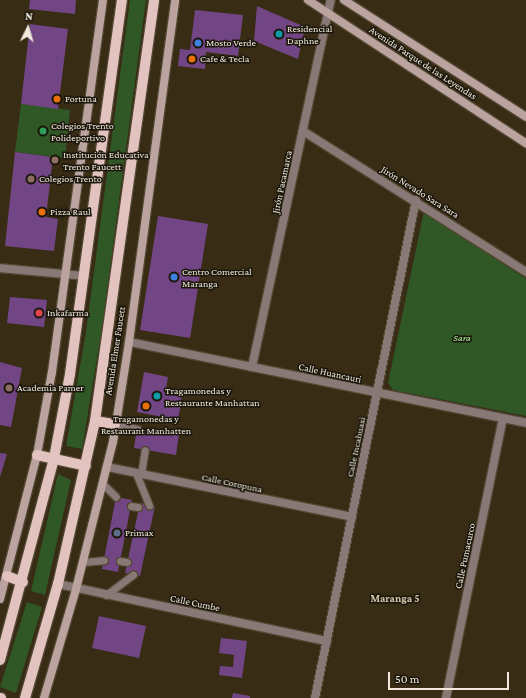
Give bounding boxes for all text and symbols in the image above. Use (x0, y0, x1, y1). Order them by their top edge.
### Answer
north arrow (8, 8, 48, 48)
text: N (25, 10, 33, 22)
place label: Residencial Daphne (287, 22, 332, 46)
street label: Avenida Parque de las Leyendas (367, 24, 479, 102)
marker: Residencial Daphne (274, 29, 284, 39)
place label: Mosto Verde (206, 37, 256, 49)
marker: Mosto Verde (193, 38, 203, 48)
place label: Cafe & Tecla (200, 53, 249, 65)
marker: Cafe & Tecla (187, 54, 197, 64)
place label: Fortuna (65, 93, 97, 105)
marker: Fortuna (52, 94, 62, 104)
place label: Colegios Trento Polideportivo (51, 119, 114, 142)
marker: Colegios Trento Polideportivo (38, 126, 48, 136)
place label: Institución Educativa Trento Faucett (63, 148, 149, 172)
street label: Jirón Pacamarca (269, 149, 295, 215)
marker: Institución Educativa Trento Faucett (50, 155, 60, 165)
street label: Jirón Nevado Sara Sara (379, 163, 461, 221)
place label: Colegios Trento (39, 173, 102, 185)
marker: Colegios Trento (26, 174, 36, 184)
place label: Pizza Raul (50, 206, 91, 218)
marker: Pizza Raul (37, 207, 47, 217)
place label: Centro Comercial Maranga (182, 265, 252, 288)
marker: Centro Comercial Maranga (169, 272, 179, 282)
street label: Avenida Elmer Faucett (102, 306, 128, 396)
place label: Inkafarma (47, 307, 89, 319)
marker: Inkafarma (34, 308, 44, 318)
park label: Sara (453, 332, 471, 344)
street label: Calle Huancauri (297, 360, 363, 386)
place label: Academia Pamer (17, 382, 84, 394)
marker: Academia Pamer (4, 383, 14, 393)
place label: Tragamonedas y Restaurante Manhattan (165, 384, 260, 408)
marker: Tragamonedas y Restaurante Manhattan (152, 391, 162, 401)
marker: Tragamonedas y Restaurant Manhatten (141, 401, 151, 411)
place label: Tragamonedas y Restaurant Manhatten (101, 412, 191, 436)
street label: Calle Incahuasi (344, 416, 368, 478)
street label: Calle Coropuna (201, 471, 263, 495)
street label: Calle Pumacurco (452, 522, 478, 590)
place label: Primax (125, 527, 154, 539)
marker: Primax (112, 528, 122, 538)
district label: Maranga 5 (370, 591, 420, 605)
street label: Calle Cumbe (169, 592, 221, 614)
scale bar (390, 664, 511, 690)
text: 50 m (395, 672, 419, 686)

